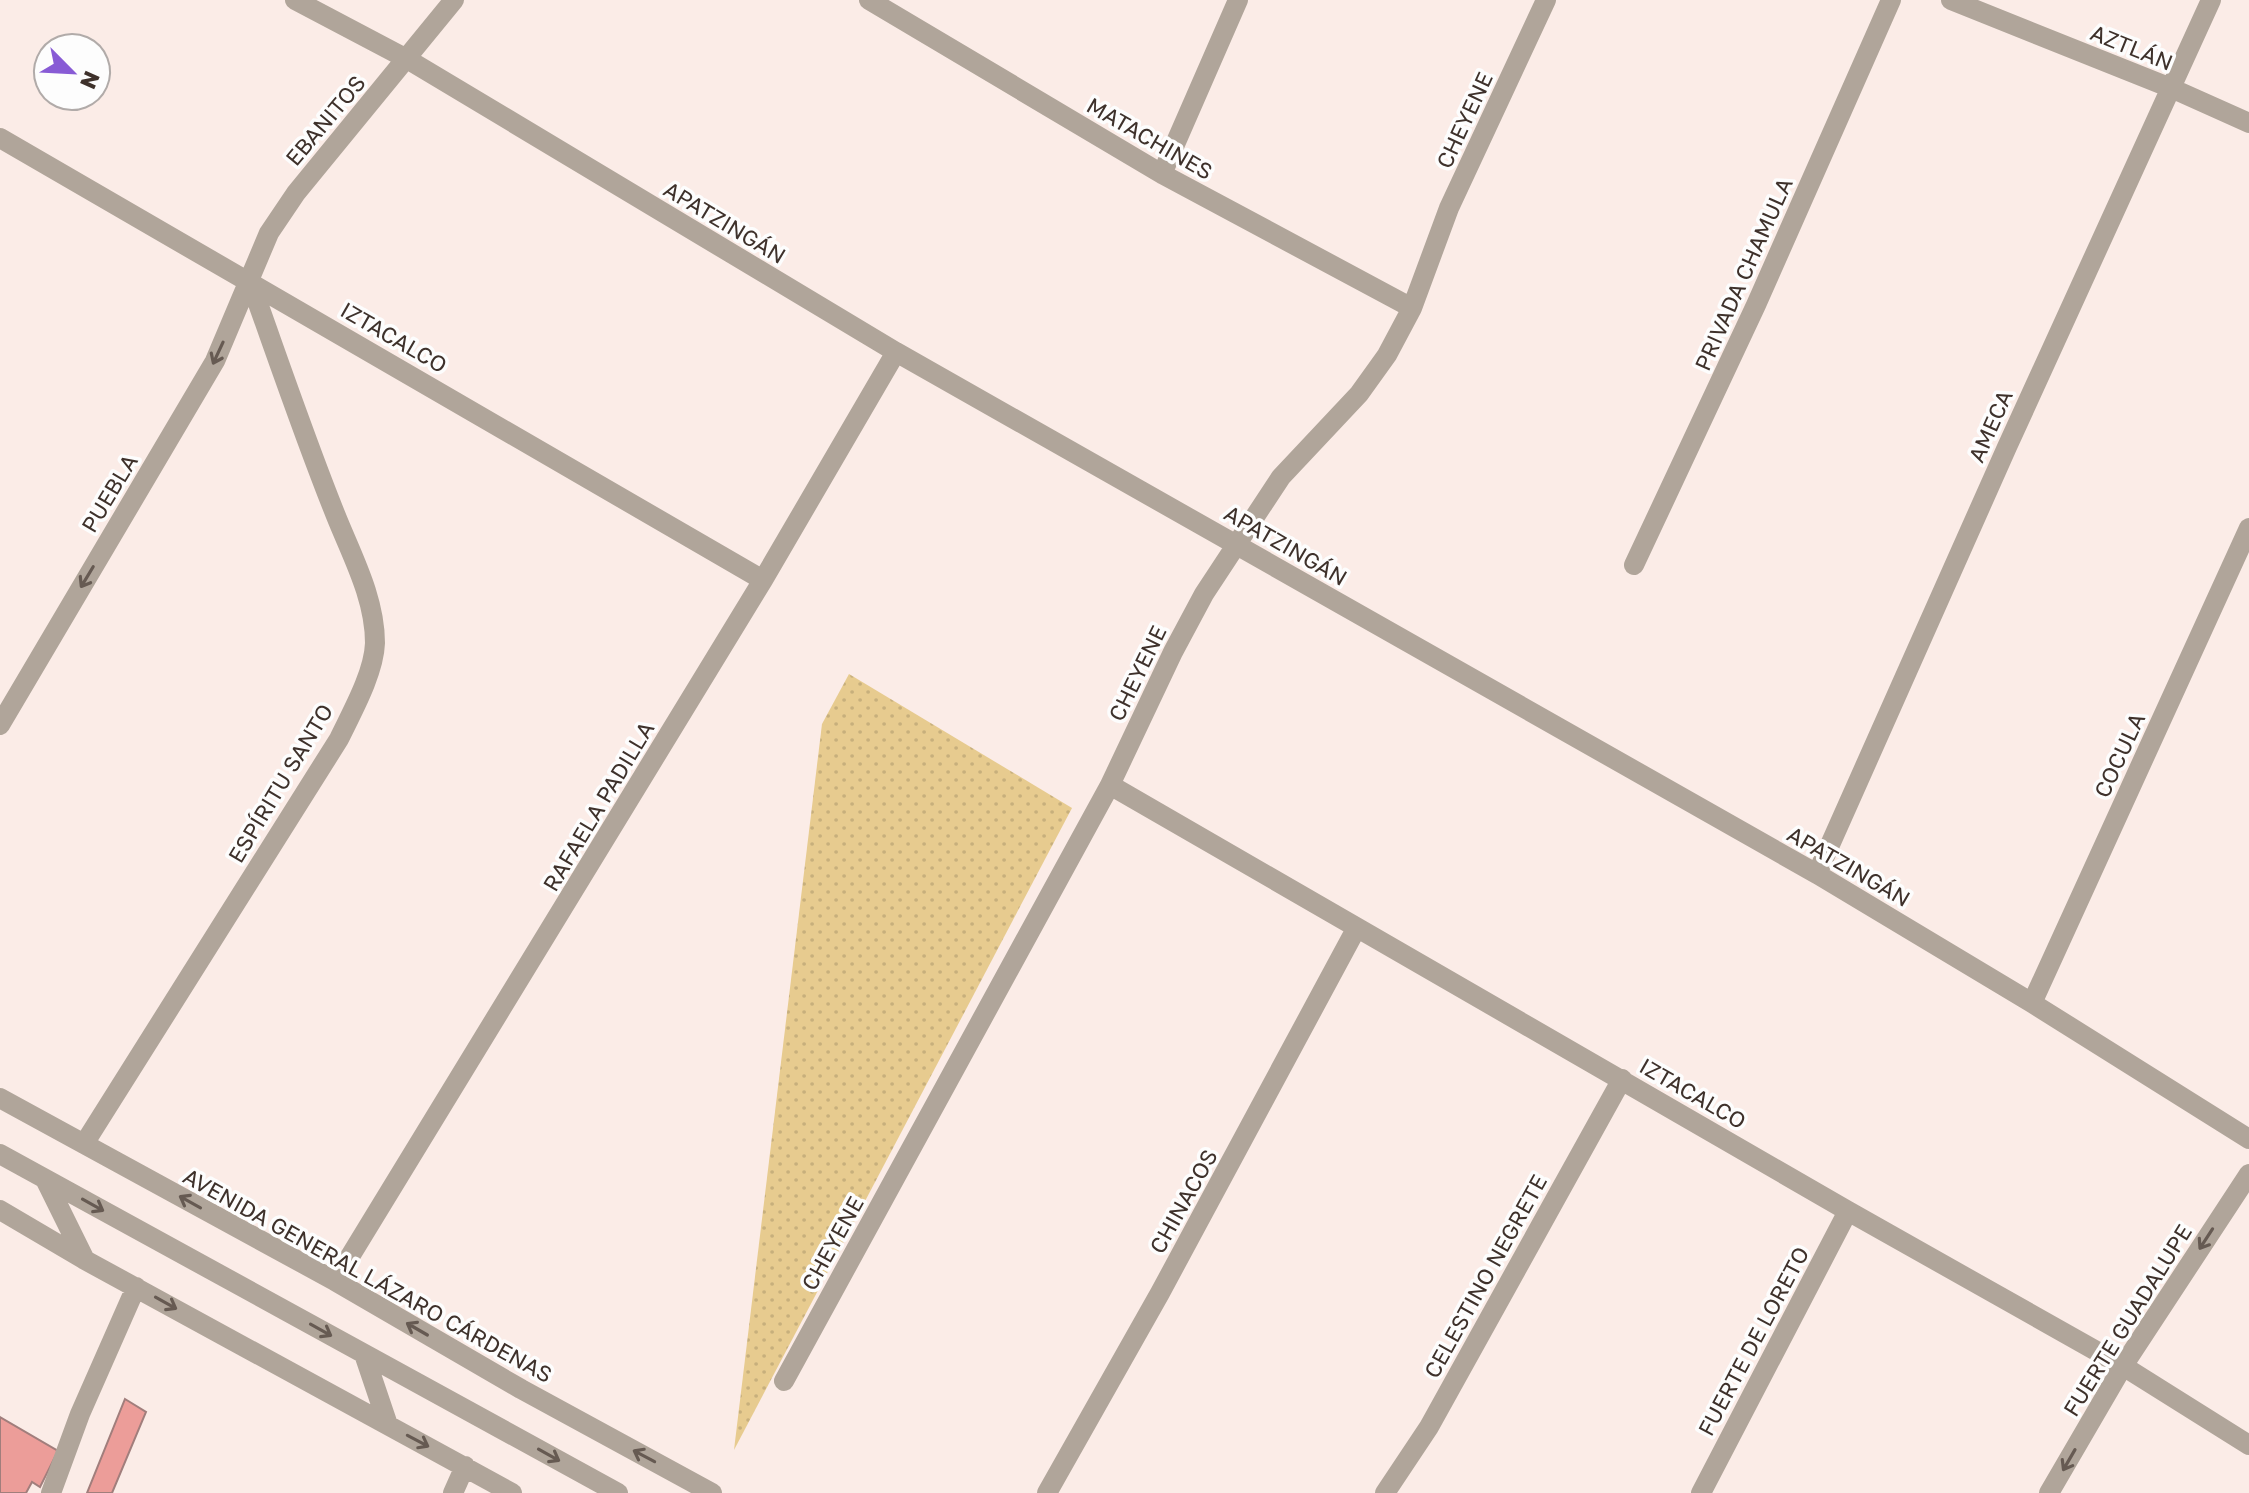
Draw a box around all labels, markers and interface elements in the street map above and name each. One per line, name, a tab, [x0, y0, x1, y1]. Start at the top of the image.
street label: AZTLÁN	[2087, 18, 2177, 76]
north arrow	[32, 32, 112, 112]
text: N	[75, 67, 106, 93]
street label: CHEYENE	[1430, 68, 1498, 172]
street label: EBANITOS	[279, 69, 371, 171]
street label: MATACHINES	[1082, 91, 1218, 185]
street label: PRIVADA CHAMULA	[1688, 173, 1798, 375]
street label: APATZINGÁN	[659, 175, 791, 269]
street label: IZTACALCO	[336, 296, 452, 378]
one-way arrow	[210, 340, 225, 364]
street label: AMECA	[1962, 385, 2018, 466]
street label: PUEBLA	[75, 449, 143, 537]
street label: APATZINGÁN	[1220, 499, 1352, 591]
one-way arrow	[79, 565, 95, 588]
street label: CHEYENE	[1102, 621, 1172, 725]
street label: ESPÍRITU SANTO	[222, 699, 338, 867]
street label: COCULA	[2088, 708, 2150, 802]
street label: RAFAELA PADILLA	[537, 716, 659, 896]
street label: APATZINGÁN	[1783, 820, 1915, 912]
street label: IZTACALCO	[1635, 1052, 1751, 1134]
street label: CHINACOS	[1143, 1144, 1223, 1258]
street label: AVENIDA GENERAL LÁZARO CÁRDENAS	[179, 1162, 557, 1388]
street label: CELESTINO NEGRETE	[1418, 1170, 1552, 1382]
street label: CHEYENE	[795, 1191, 869, 1295]
one-way arrow	[178, 1194, 202, 1209]
one-way arrow	[81, 1198, 104, 1214]
street label: FUERTE GUADALUPE	[2057, 1219, 2197, 1421]
one-way arrow	[2198, 1228, 2214, 1250]
street label: FUERTE DE LORETO	[1692, 1242, 1814, 1440]
one-way arrow	[153, 1296, 177, 1311]
one-way arrow	[406, 1321, 429, 1337]
one-way arrow	[309, 1323, 332, 1339]
one-way arrow	[406, 1434, 430, 1449]
one-way arrow	[632, 1447, 656, 1463]
one-way arrow	[537, 1448, 560, 1464]
one-way arrow	[2060, 1448, 2076, 1471]

